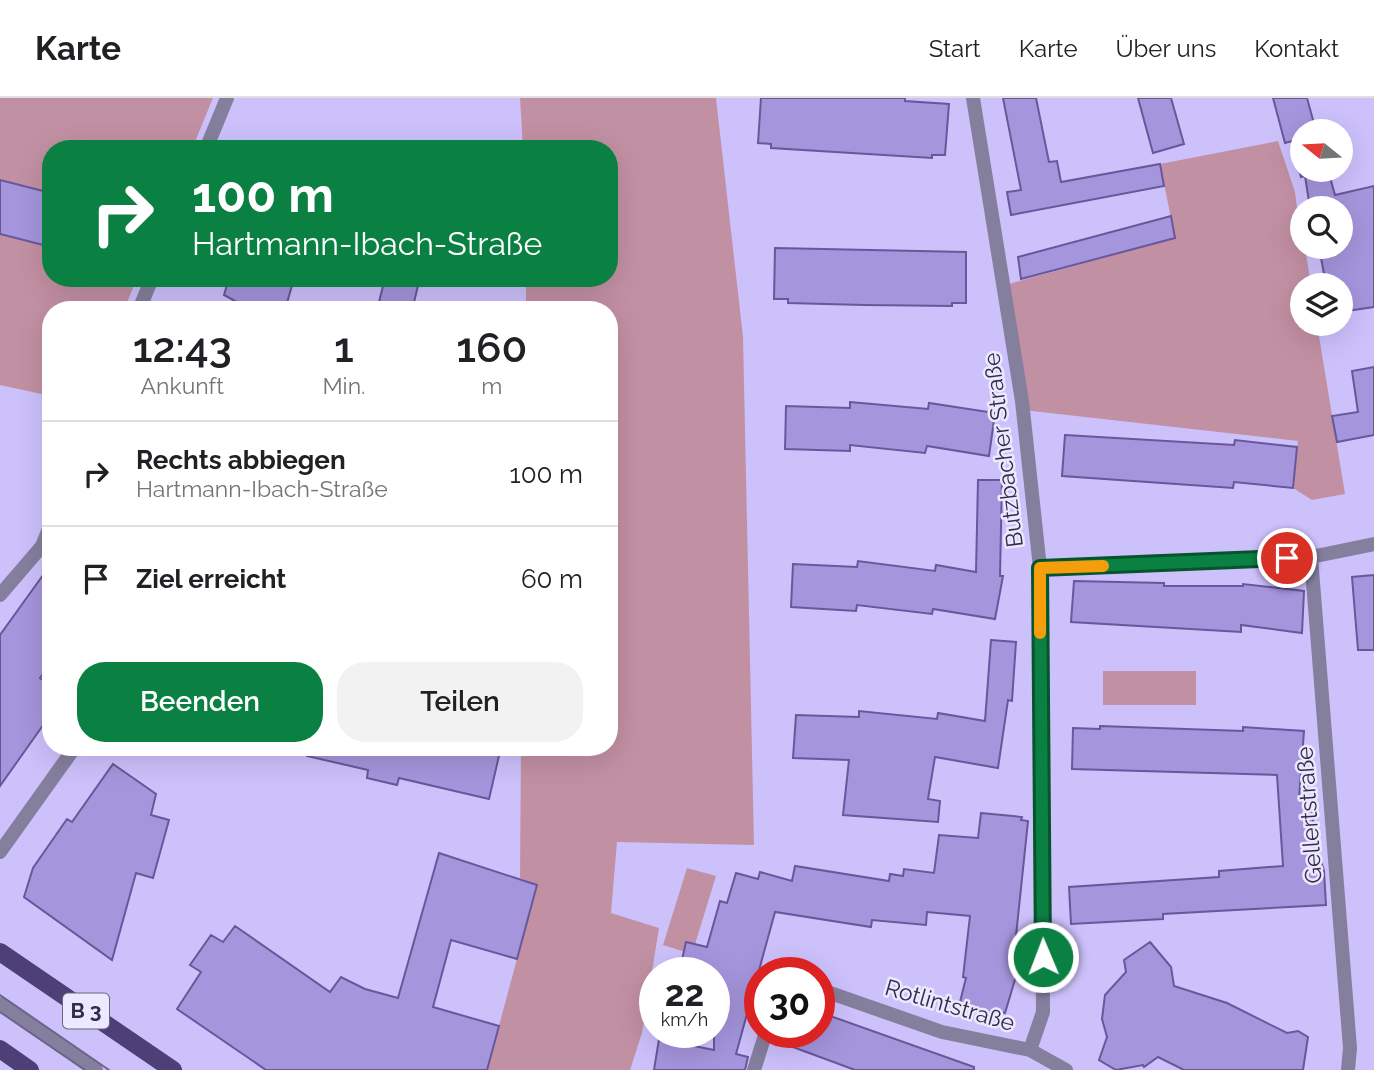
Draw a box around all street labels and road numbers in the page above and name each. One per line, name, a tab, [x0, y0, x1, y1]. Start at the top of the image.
street label: Butzbacher Straße	[977, 351, 1028, 549]
street label: Gellertstraße	[1290, 746, 1327, 884]
street label: Rotlintstraße	[882, 973, 1018, 1036]
road number: B 3	[63, 993, 109, 1028]

